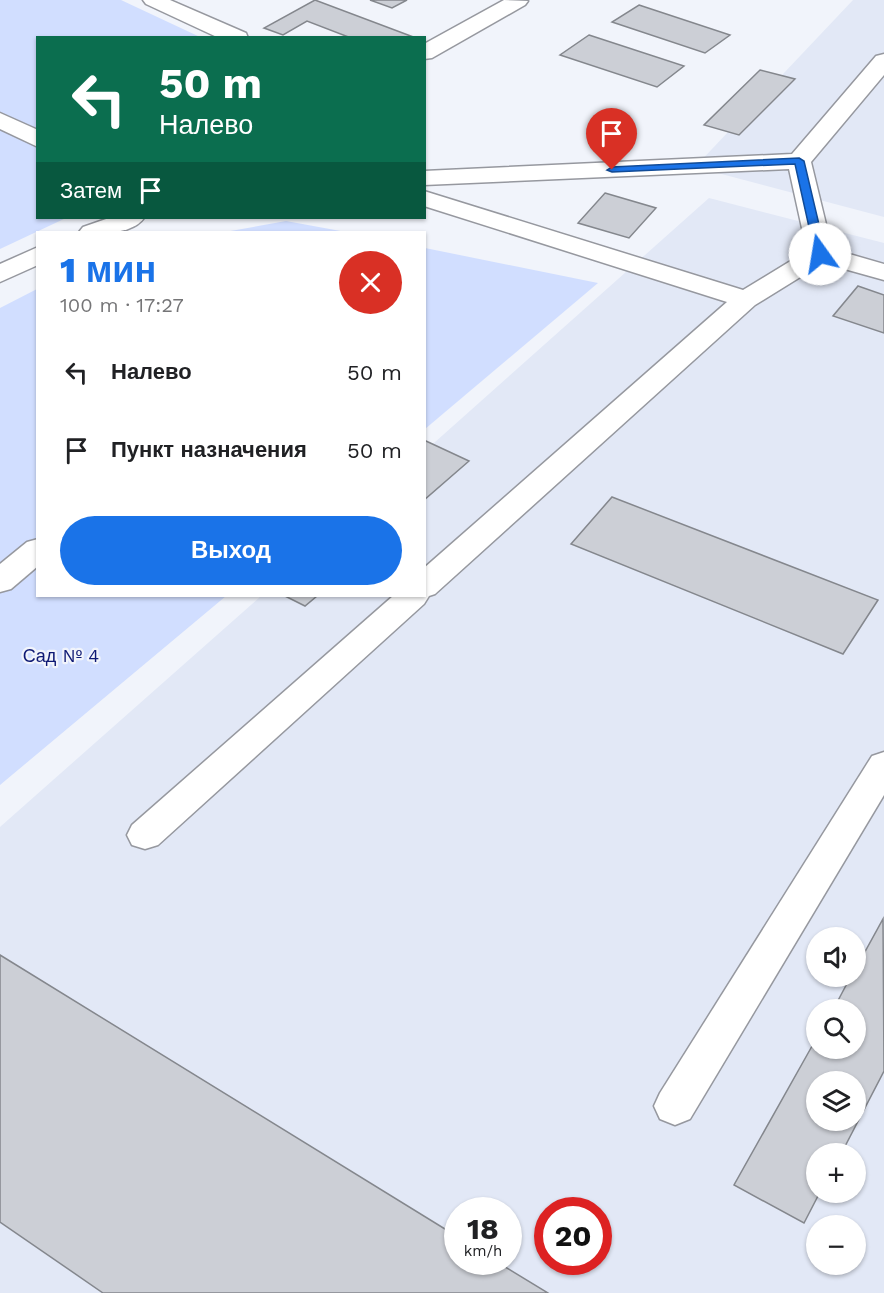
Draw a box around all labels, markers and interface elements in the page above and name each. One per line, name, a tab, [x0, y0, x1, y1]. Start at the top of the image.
text: 50 m	[159, 59, 262, 108]
icon: left	[60, 60, 138, 138]
pin	[586, 108, 637, 170]
text: Налево	[159, 109, 253, 141]
icon: arrive	[595, 117, 628, 150]
icon: arrive	[134, 174, 167, 207]
text: Затем	[60, 178, 122, 203]
position arrow	[788, 222, 852, 286]
text: 1 мин	[60, 249, 156, 291]
button: close	[339, 251, 402, 314]
text: 100 m · 17:27	[60, 293, 184, 317]
icon: left	[60, 356, 93, 389]
text: Налево	[111, 359, 192, 384]
text: 50 m	[347, 360, 402, 385]
icon: arrive	[60, 434, 93, 467]
text: Пункт назначения	[111, 437, 307, 462]
text: 50 m	[347, 438, 402, 463]
button: Выход	[60, 516, 402, 585]
park label: Сад № 4	[23, 645, 99, 666]
map controls	[806, 927, 866, 1275]
button: sound	[806, 927, 866, 987]
button: search	[806, 999, 866, 1059]
button: layers	[806, 1071, 866, 1131]
button: +	[806, 1143, 866, 1203]
speed limit sign: 20	[534, 1197, 612, 1275]
text: 18	[467, 1211, 499, 1246]
button: −	[806, 1215, 866, 1275]
text: km/h	[464, 1242, 502, 1260]

